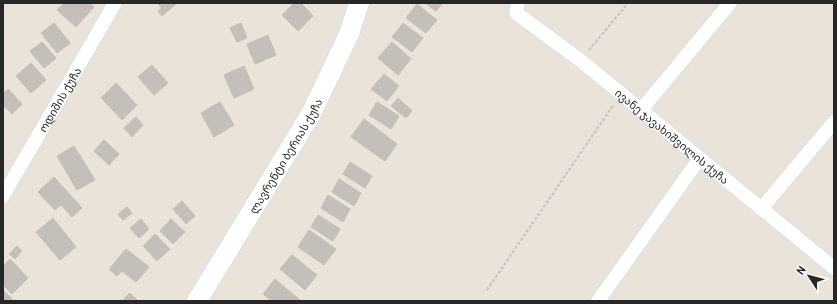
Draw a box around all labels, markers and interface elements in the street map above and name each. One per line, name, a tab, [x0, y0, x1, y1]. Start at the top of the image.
street label: ოდიშის ქუჩა	[35, 65, 83, 134]
street label: ივანე ჯავახიშვილის ქუჩა	[613, 85, 732, 186]
street label: ლავრენტი ბერიას ქუჩა	[246, 96, 324, 216]
north arrow	[789, 256, 829, 296]
text: N	[793, 263, 808, 277]

